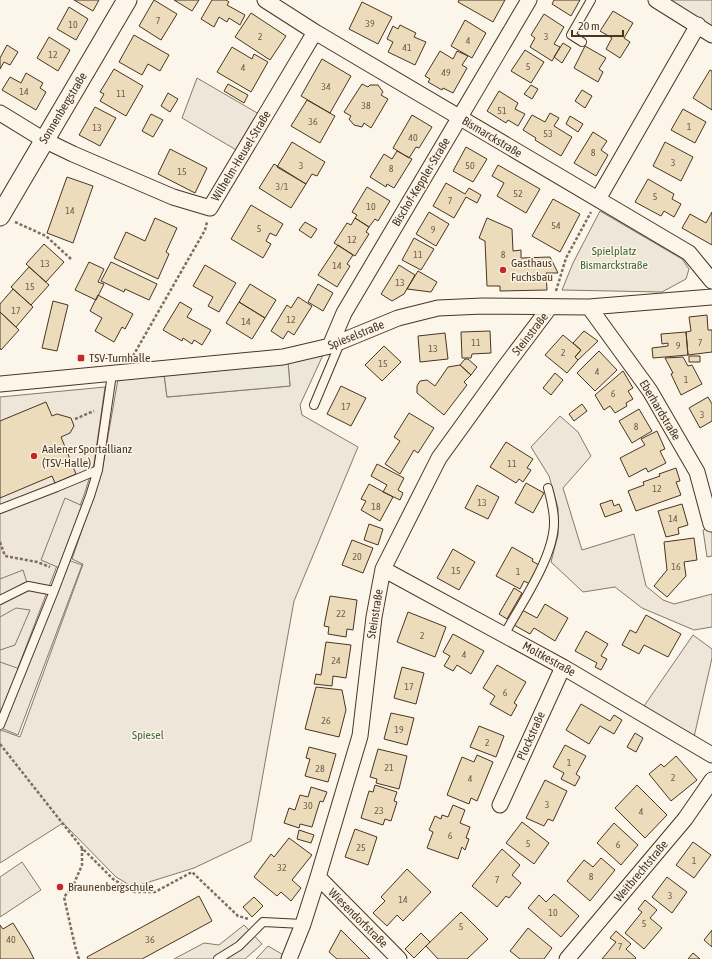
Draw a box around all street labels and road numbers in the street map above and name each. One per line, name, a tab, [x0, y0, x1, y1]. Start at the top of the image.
street label: Sonnenbergstraße	[36, 70, 90, 146]
street label: Wilhelm-Heusel-Straße	[208, 108, 274, 204]
street label: Bismarckstraße	[459, 114, 525, 160]
street label: Bischof-Keppler-Straße	[389, 135, 453, 229]
street label: Steinstraße	[509, 310, 551, 358]
street label: Spieselstraße	[326, 317, 386, 353]
street label: Eberhardstraße	[636, 377, 684, 443]
street label: Steinstraße	[364, 588, 386, 640]
street label: Moltkestraße	[520, 639, 578, 679]
street label: Plockstraße	[514, 709, 548, 763]
street label: Weitbrechtstraße	[611, 837, 671, 905]
street label: Wiesendorfstraße	[325, 885, 391, 951]

